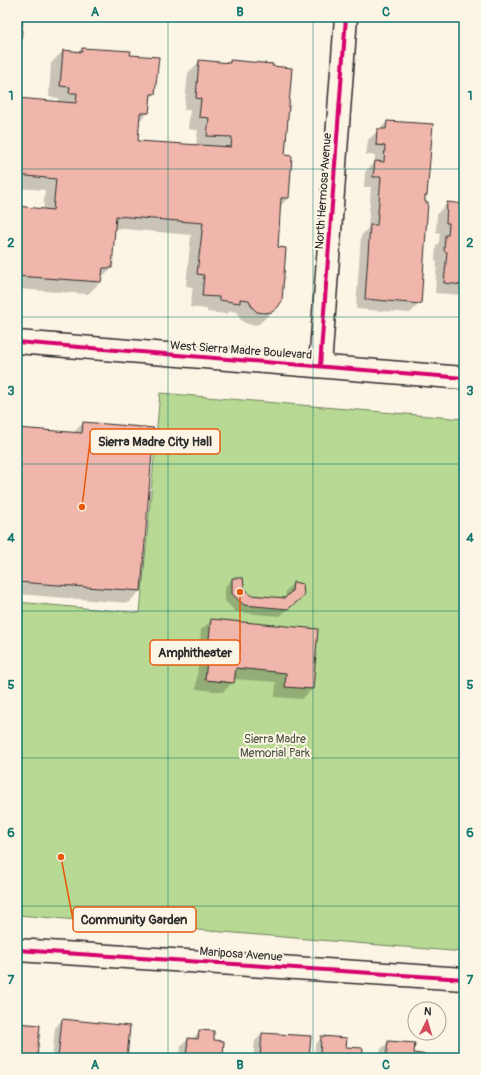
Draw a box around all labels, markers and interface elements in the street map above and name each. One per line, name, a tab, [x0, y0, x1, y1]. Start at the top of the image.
text: A	[91, 4, 100, 20]
text: B	[236, 4, 244, 20]
text: C	[382, 4, 390, 20]
text: 1	[8, 88, 14, 104]
text: 1	[467, 88, 473, 104]
street label: North Hermosa Avenue	[312, 132, 335, 250]
text: 2	[7, 235, 15, 251]
text: 2	[466, 235, 474, 251]
street label: West Sierra Madre Boulevard	[169, 338, 313, 363]
text: 3	[7, 383, 15, 399]
text: 3	[466, 383, 474, 399]
callout: Sierra Madre City Hall	[90, 429, 220, 454]
text: Sierra Madre City Hall	[98, 434, 212, 450]
text: 4	[7, 530, 15, 546]
text: 4	[466, 530, 474, 546]
callout: Amphitheater	[150, 640, 240, 665]
text: Amphitheater	[158, 645, 232, 661]
text: 5	[7, 677, 15, 693]
text: 5	[466, 677, 474, 693]
park label: Sierra Madre Memorial Park	[240, 732, 310, 761]
text: 6	[7, 825, 15, 841]
text: 6	[466, 825, 474, 841]
callout: Community Garden	[73, 907, 196, 932]
text: Community Garden	[81, 912, 188, 928]
street label: Mariposa Avenue	[199, 944, 283, 965]
text: 7	[8, 972, 15, 988]
text: 7	[467, 972, 474, 988]
north arrow	[407, 1001, 447, 1041]
text: N	[424, 1005, 433, 1018]
text: A	[91, 1057, 100, 1073]
text: B	[236, 1057, 244, 1073]
text: C	[382, 1057, 390, 1073]

